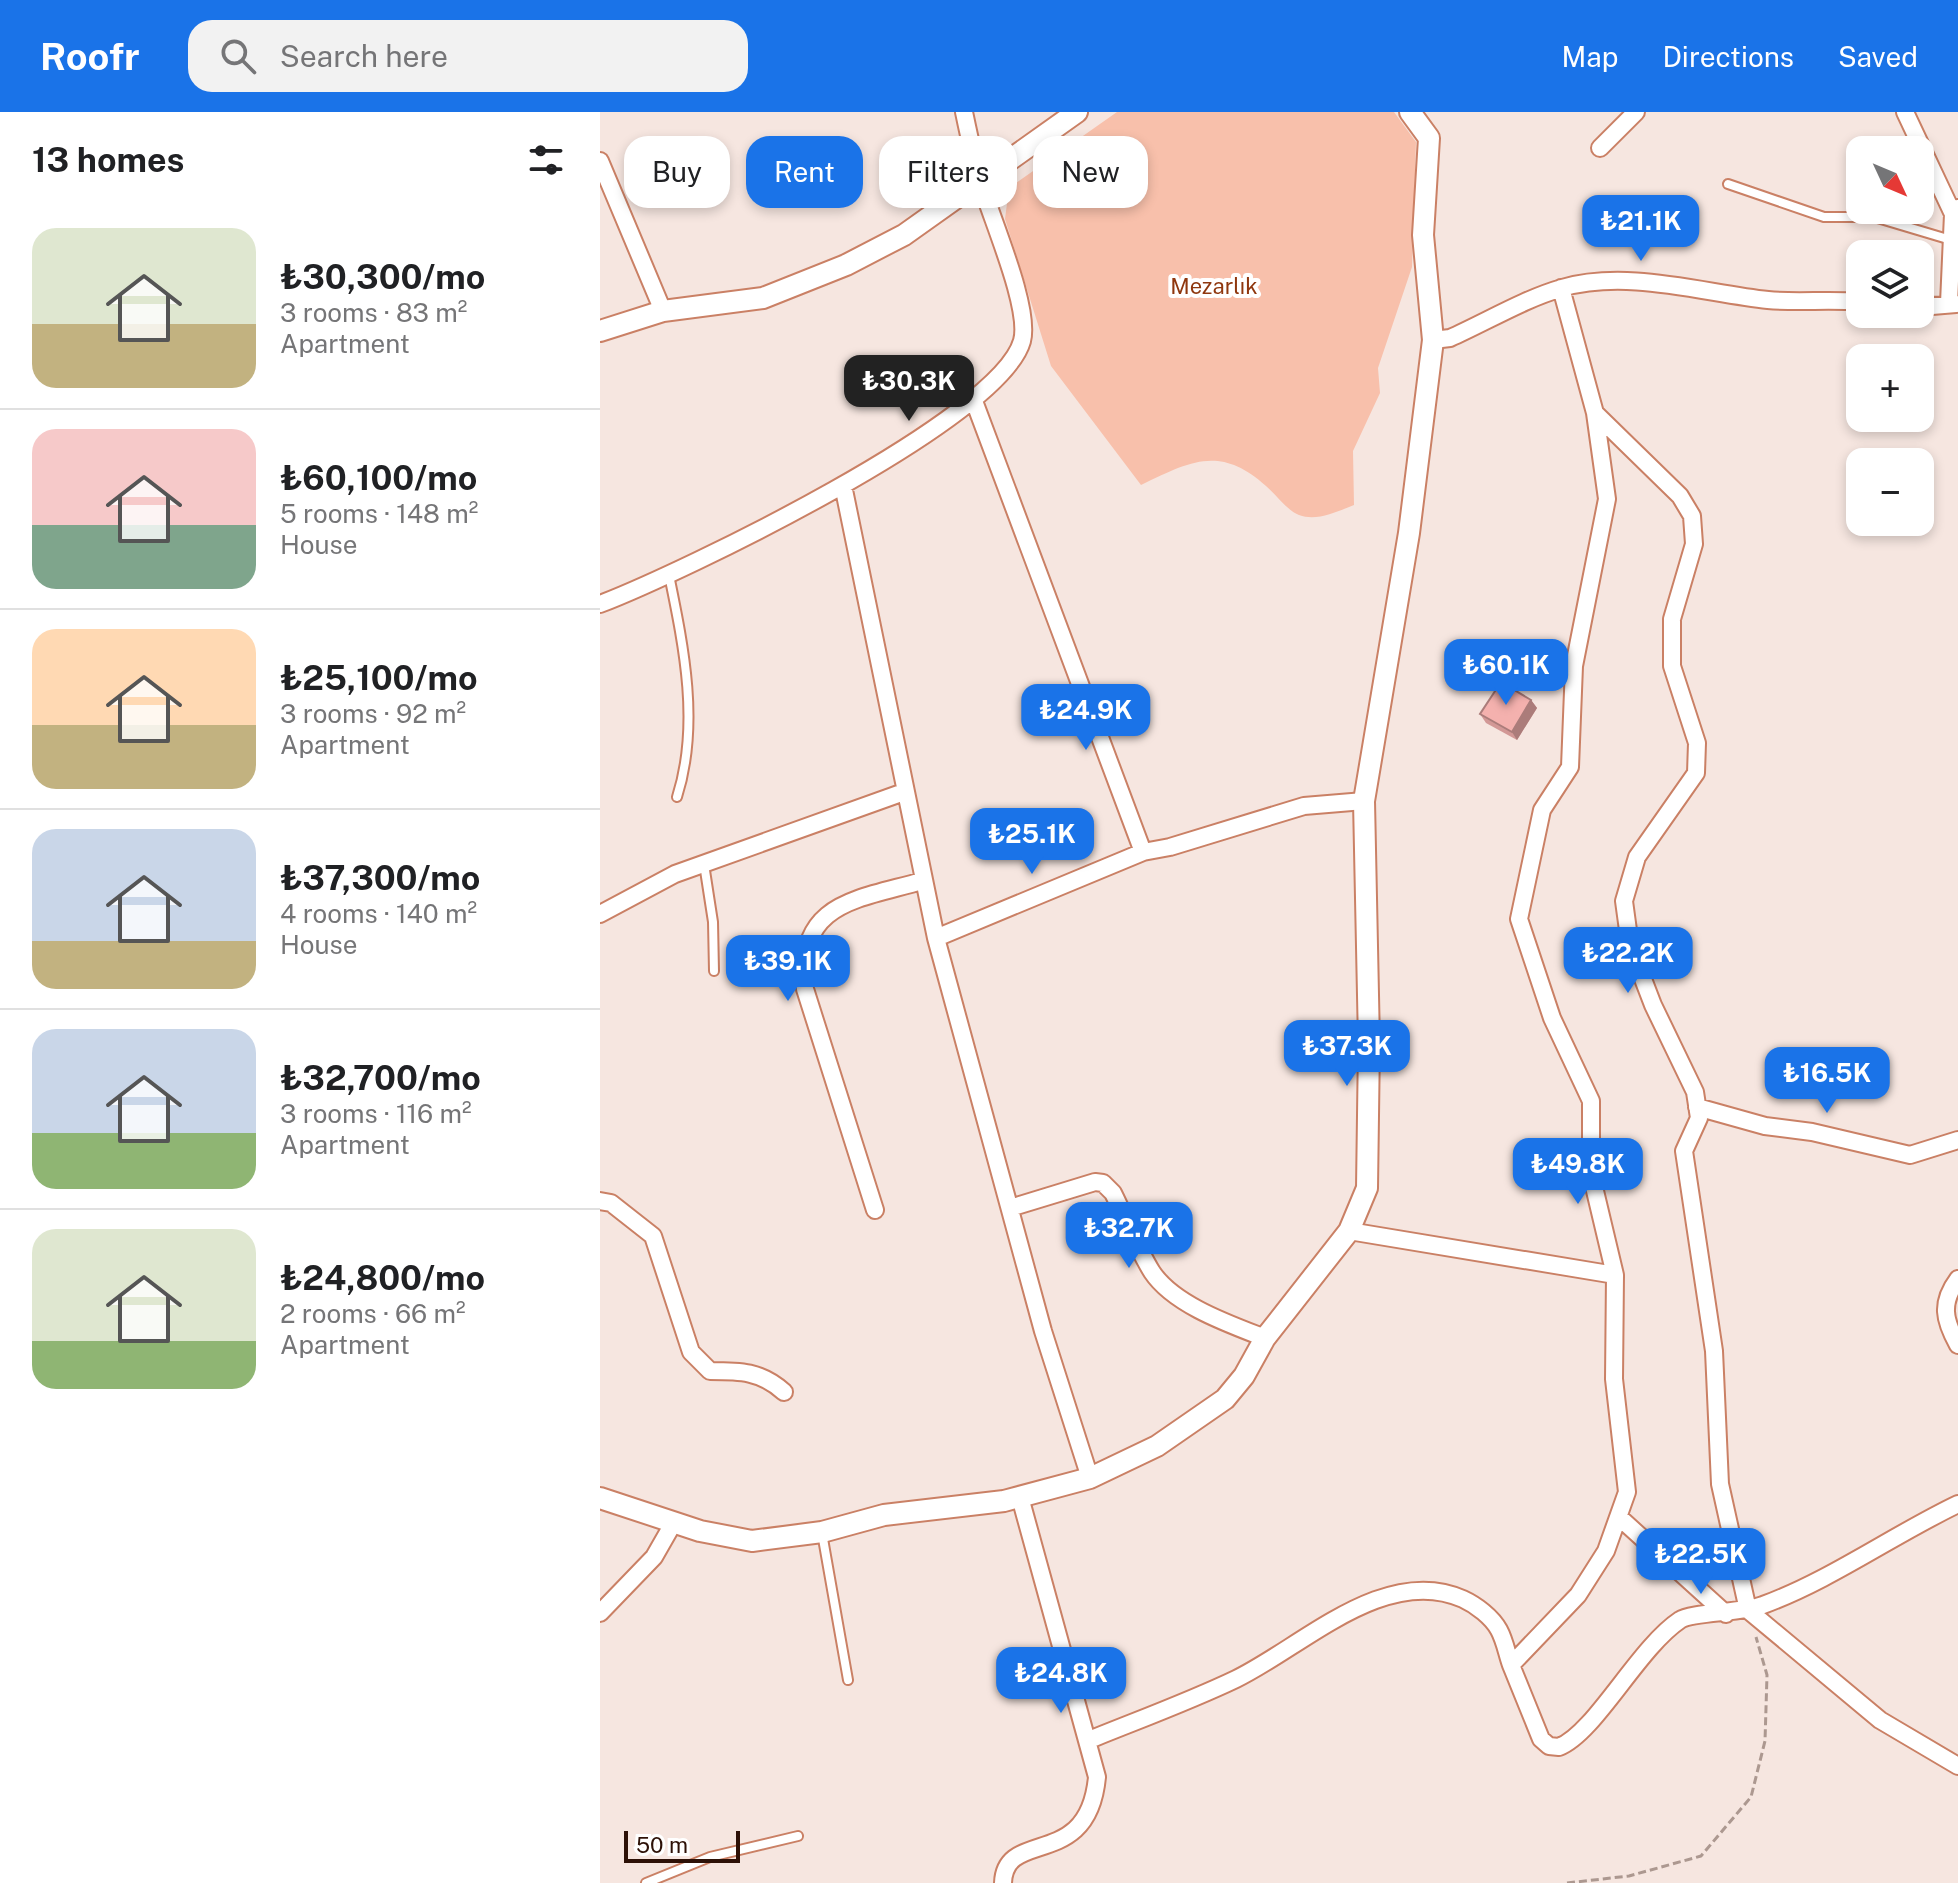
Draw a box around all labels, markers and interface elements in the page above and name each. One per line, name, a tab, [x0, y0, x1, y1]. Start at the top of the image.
search box	[188, 20, 748, 92]
text: Roofr	[40, 34, 140, 79]
icon: search	[216, 34, 260, 78]
text: Search here	[280, 38, 448, 74]
text: Map	[1562, 40, 1618, 73]
text: Directions	[1662, 40, 1794, 73]
text: Saved	[1838, 40, 1918, 73]
chip: Buy	[624, 136, 730, 208]
chip: Rent	[746, 136, 863, 208]
chip: Filters	[879, 136, 1017, 208]
chip: New	[1033, 136, 1148, 208]
north arrow	[1846, 136, 1934, 224]
map controls	[1846, 136, 1934, 536]
icon: filters	[524, 138, 568, 182]
text: 13 homes	[32, 140, 184, 180]
pin: ₺21.1K	[1576, 195, 1706, 263]
text: ₺21.1K	[1600, 205, 1682, 236]
button: layers	[1846, 240, 1934, 328]
text: ₺30,300/mo	[280, 257, 485, 297]
icon: home	[96, 260, 192, 356]
park label: Mezarlık	[1170, 273, 1258, 299]
text: 3 rooms · 83 m²	[280, 297, 467, 328]
text: Apartment	[280, 328, 410, 359]
button: +	[1846, 344, 1934, 432]
pin: ₺30.3K	[844, 355, 974, 423]
text: ₺30.3K	[862, 365, 956, 396]
button: −	[1846, 448, 1934, 536]
text: ₺60,100/mo	[280, 458, 477, 498]
icon: home	[96, 461, 192, 557]
text: 5 rooms · 148 m²	[280, 498, 478, 529]
text: House	[280, 529, 357, 560]
pin: ₺60.1K	[1441, 639, 1571, 707]
text: ₺60.1K	[1462, 649, 1550, 680]
text: ₺25,100/mo	[280, 658, 477, 698]
icon: home	[96, 661, 192, 757]
pin: ₺24.9K	[1021, 684, 1151, 752]
text: ₺24.9K	[1039, 694, 1133, 725]
text: 3 rooms · 92 m²	[280, 698, 466, 729]
text: Apartment	[280, 729, 410, 760]
pin: ₺25.1K	[967, 808, 1097, 876]
text: ₺25.1K	[988, 818, 1076, 849]
text: ₺37,300/mo	[280, 858, 480, 898]
icon: home	[96, 861, 192, 957]
text: 4 rooms · 140 m²	[280, 898, 477, 929]
pin: ₺22.2K	[1563, 927, 1693, 995]
text: House	[280, 929, 357, 960]
pin: ₺39.1K	[723, 935, 853, 1003]
text: ₺22.2K	[1582, 937, 1674, 968]
text: ₺39.1K	[744, 945, 832, 976]
pin: ₺37.3K	[1282, 1020, 1412, 1088]
text: ₺37.3K	[1302, 1030, 1392, 1061]
pin: ₺16.5K	[1762, 1047, 1892, 1115]
text: ₺16.5K	[1783, 1057, 1871, 1088]
text: ₺32,700/mo	[280, 1058, 481, 1098]
icon: home	[96, 1061, 192, 1157]
text: 3 rooms · 116 m²	[280, 1098, 472, 1129]
text: Apartment	[280, 1129, 410, 1160]
pin: ₺49.8K	[1513, 1138, 1643, 1206]
text: ₺49.8K	[1531, 1148, 1625, 1179]
pin: ₺32.7K	[1064, 1202, 1194, 1270]
text: ₺32.7K	[1084, 1212, 1174, 1243]
text: ₺24,800/mo	[280, 1258, 485, 1298]
icon: home	[96, 1261, 192, 1357]
text: 2 rooms · 66 m²	[280, 1298, 466, 1329]
text: Apartment	[280, 1329, 410, 1360]
pin: ₺22.5K	[1636, 1528, 1766, 1596]
text: ₺22.5K	[1654, 1538, 1748, 1569]
pin: ₺24.8K	[996, 1647, 1126, 1715]
text: ₺24.8K	[1014, 1657, 1108, 1688]
scale bar	[624, 1827, 740, 1863]
text: 50 m	[636, 1832, 688, 1858]

